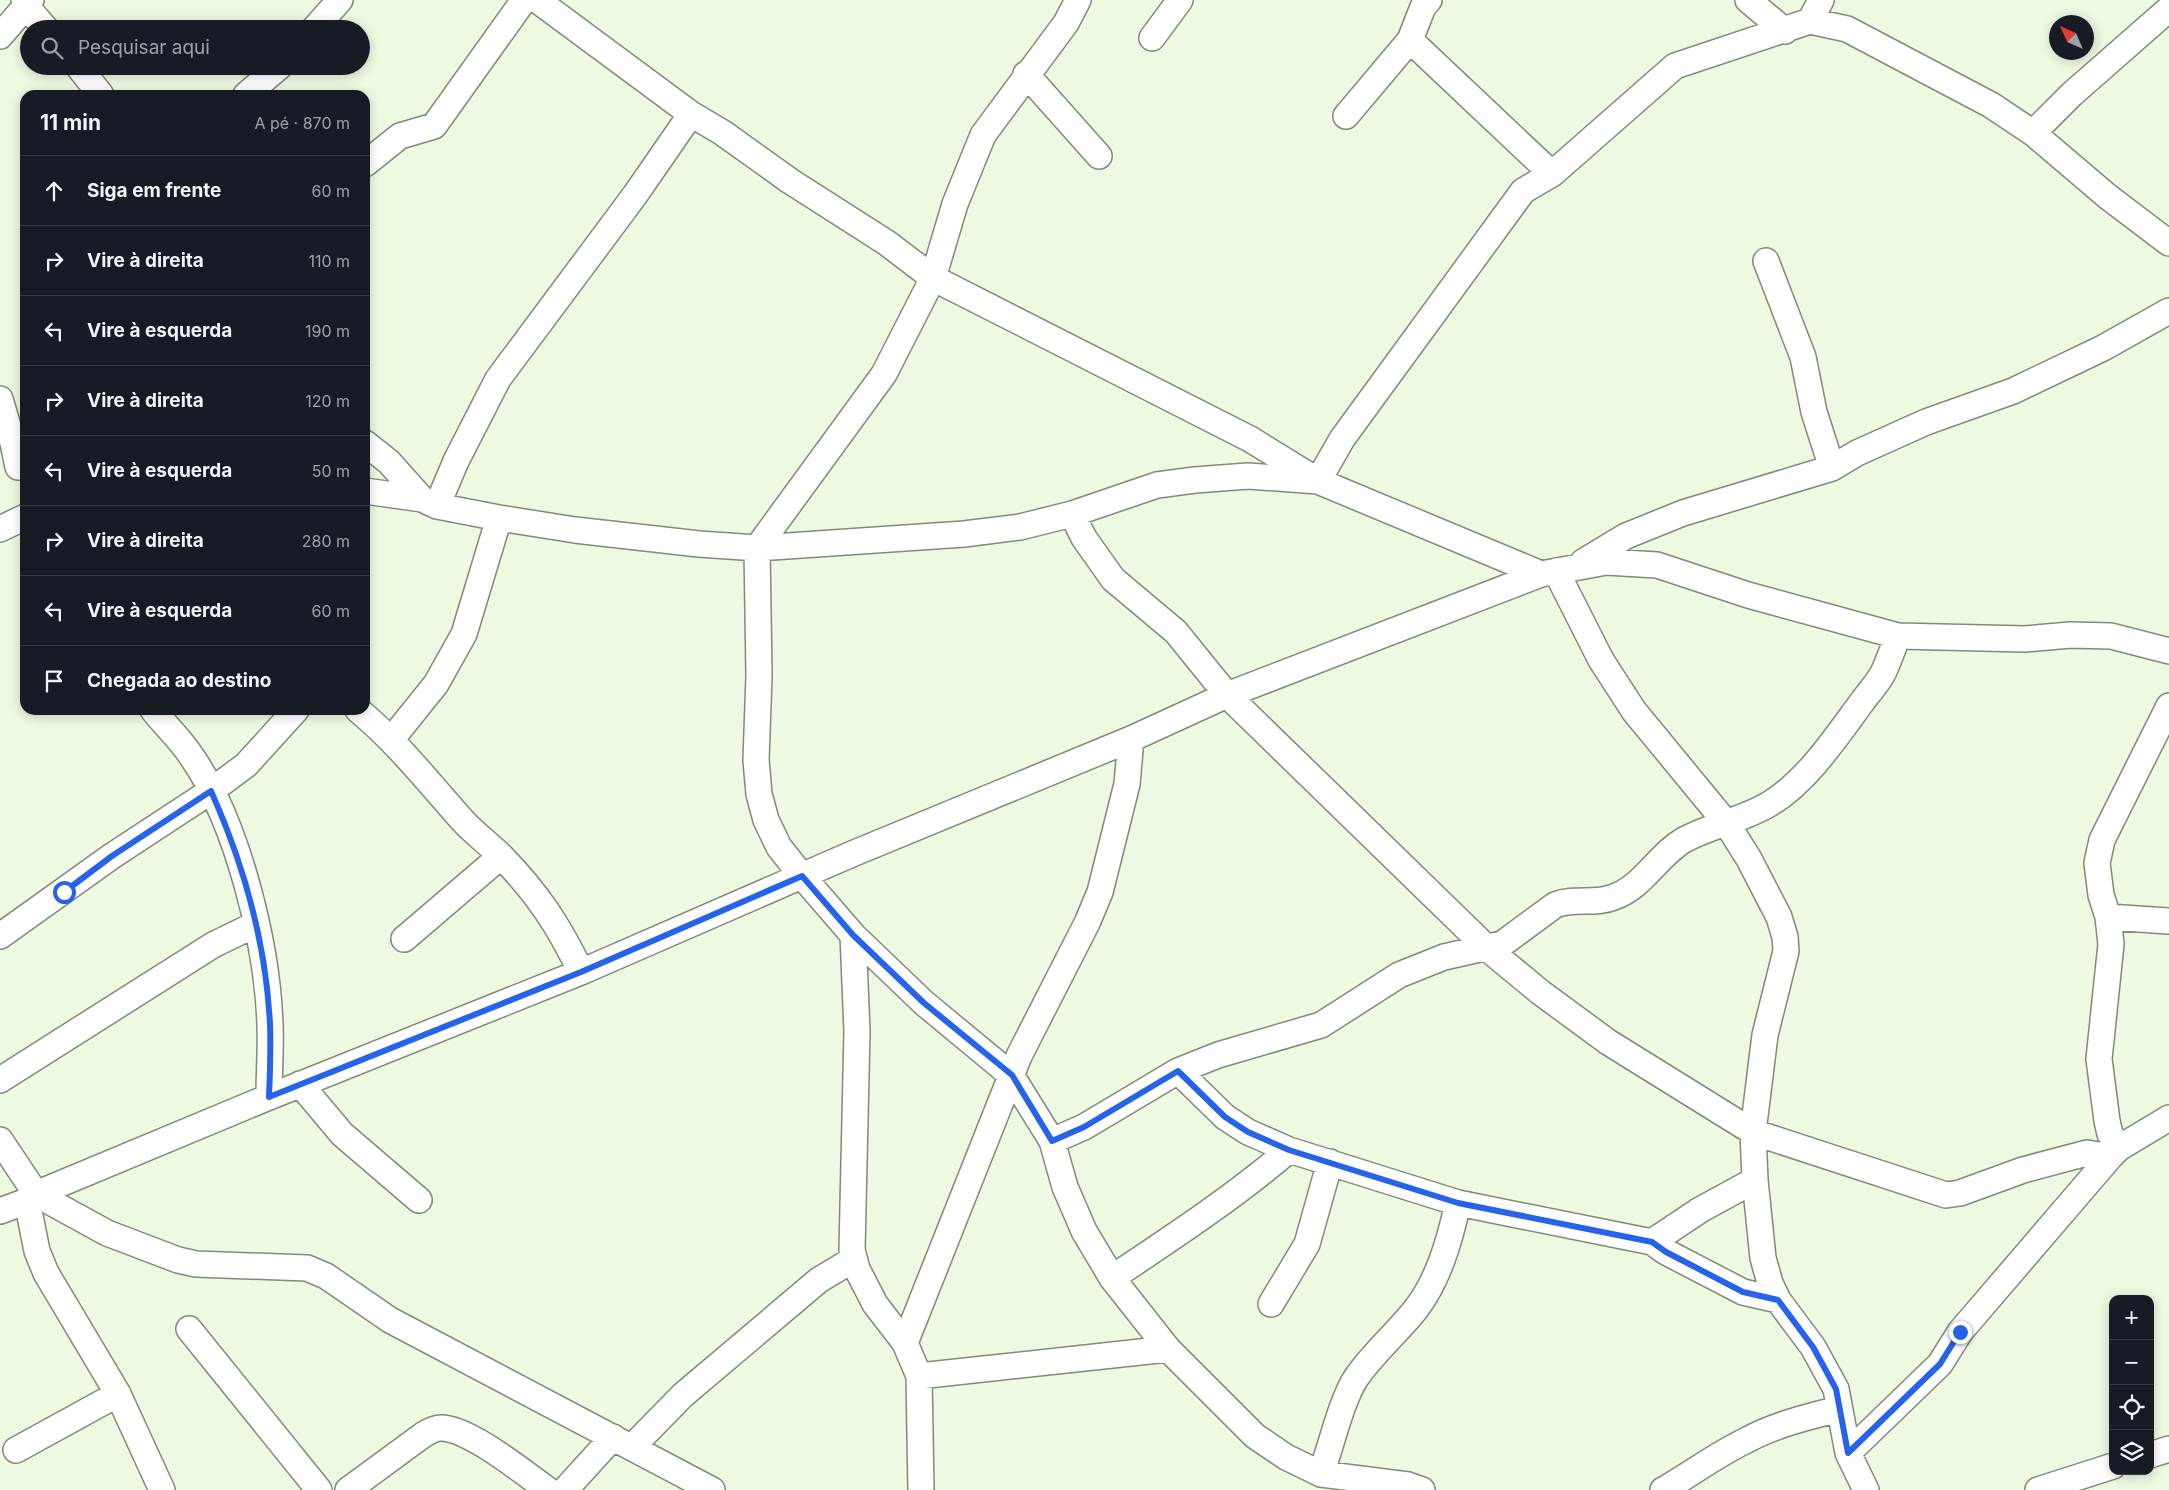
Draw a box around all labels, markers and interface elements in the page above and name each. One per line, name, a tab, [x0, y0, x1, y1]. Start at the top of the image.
north arrow	[2049, 15, 2094, 60]
search box	[20, 20, 370, 75]
icon: search	[38, 34, 66, 62]
text: Pesquisar aqui	[78, 36, 210, 59]
text: 11 min	[40, 110, 101, 135]
text: A pé · 870 m	[254, 113, 350, 133]
icon: ahead	[40, 177, 68, 205]
text: Siga em frente	[87, 179, 221, 202]
text: 60 m	[311, 181, 350, 201]
icon: right	[40, 247, 68, 275]
text: Vire à direita	[87, 249, 204, 272]
text: 110 m	[308, 251, 350, 271]
icon: left	[40, 317, 68, 345]
text: Vire à esquerda	[87, 319, 232, 342]
text: 190 m	[305, 321, 350, 341]
icon: right	[40, 387, 68, 415]
text: Vire à direita	[87, 389, 204, 412]
text: 120 m	[305, 391, 350, 411]
icon: left	[40, 457, 68, 485]
text: Vire à esquerda	[87, 459, 232, 482]
text: 50 m	[312, 461, 350, 481]
icon: right	[40, 527, 68, 555]
text: Vire à direita	[87, 529, 204, 552]
text: 280 m	[302, 531, 350, 551]
icon: left	[40, 597, 68, 625]
text: Vire à esquerda	[87, 599, 232, 622]
text: 60 m	[311, 601, 350, 621]
icon: arrive	[40, 667, 68, 695]
text: Chegada ao destino	[87, 669, 271, 692]
route start	[53, 881, 76, 904]
map controls	[2109, 1295, 2154, 1475]
button: +	[2109, 1295, 2154, 1340]
route end	[1949, 1321, 1972, 1344]
button: −	[2109, 1340, 2154, 1385]
button: locate	[2109, 1385, 2154, 1430]
button: layers	[2109, 1430, 2154, 1475]

